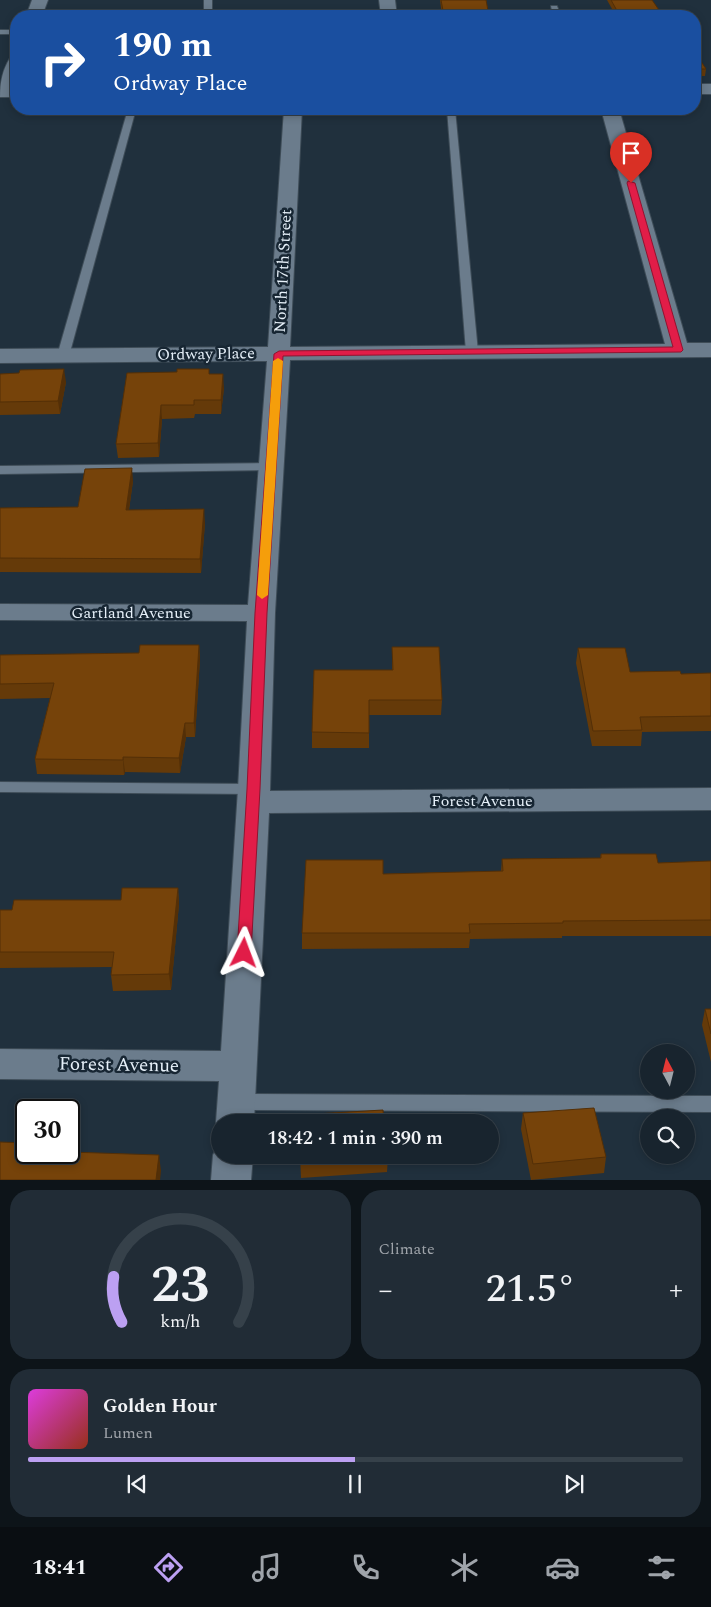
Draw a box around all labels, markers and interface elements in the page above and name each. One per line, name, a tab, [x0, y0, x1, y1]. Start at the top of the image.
text: 190 m	[113, 19, 212, 72]
icon: right	[30, 30, 95, 95]
text: Ordway Place	[113, 67, 248, 100]
pin	[610, 132, 652, 183]
icon: arrive	[617, 139, 645, 167]
street label: North 17th Street	[268, 208, 298, 333]
street label: Ordway Place	[157, 341, 255, 367]
street label: Gartland Avenue	[71, 601, 191, 625]
street label: Forest Avenue	[431, 789, 533, 813]
position arrow	[217, 926, 269, 978]
north arrow	[640, 1044, 695, 1099]
map controls	[640, 1044, 695, 1164]
street label: Forest Avenue	[59, 1049, 179, 1081]
speed limit sign: 30	[15, 1099, 80, 1164]
button: search	[640, 1109, 695, 1164]
text: 18:42 · 1 min · 390 m	[267, 1124, 443, 1153]
text: Climate	[379, 1237, 435, 1261]
text: 23	[151, 1246, 209, 1325]
text: 21.5°	[486, 1261, 576, 1319]
text: −	[379, 1269, 393, 1312]
text: +	[669, 1269, 683, 1312]
text: km/h	[160, 1308, 200, 1335]
text: Golden Hour	[103, 1392, 217, 1421]
text: Lumen	[103, 1421, 153, 1445]
icon: previous	[123, 1470, 151, 1498]
icon: pause	[341, 1470, 369, 1498]
icon: next	[560, 1470, 588, 1498]
icon: directions	[151, 1550, 186, 1585]
icon: music	[249, 1550, 284, 1585]
icon: phone	[348, 1550, 383, 1585]
icon: climate	[447, 1550, 482, 1585]
icon: car	[545, 1550, 580, 1585]
icon: filters	[644, 1550, 679, 1585]
text: 18:41	[32, 1551, 87, 1584]

